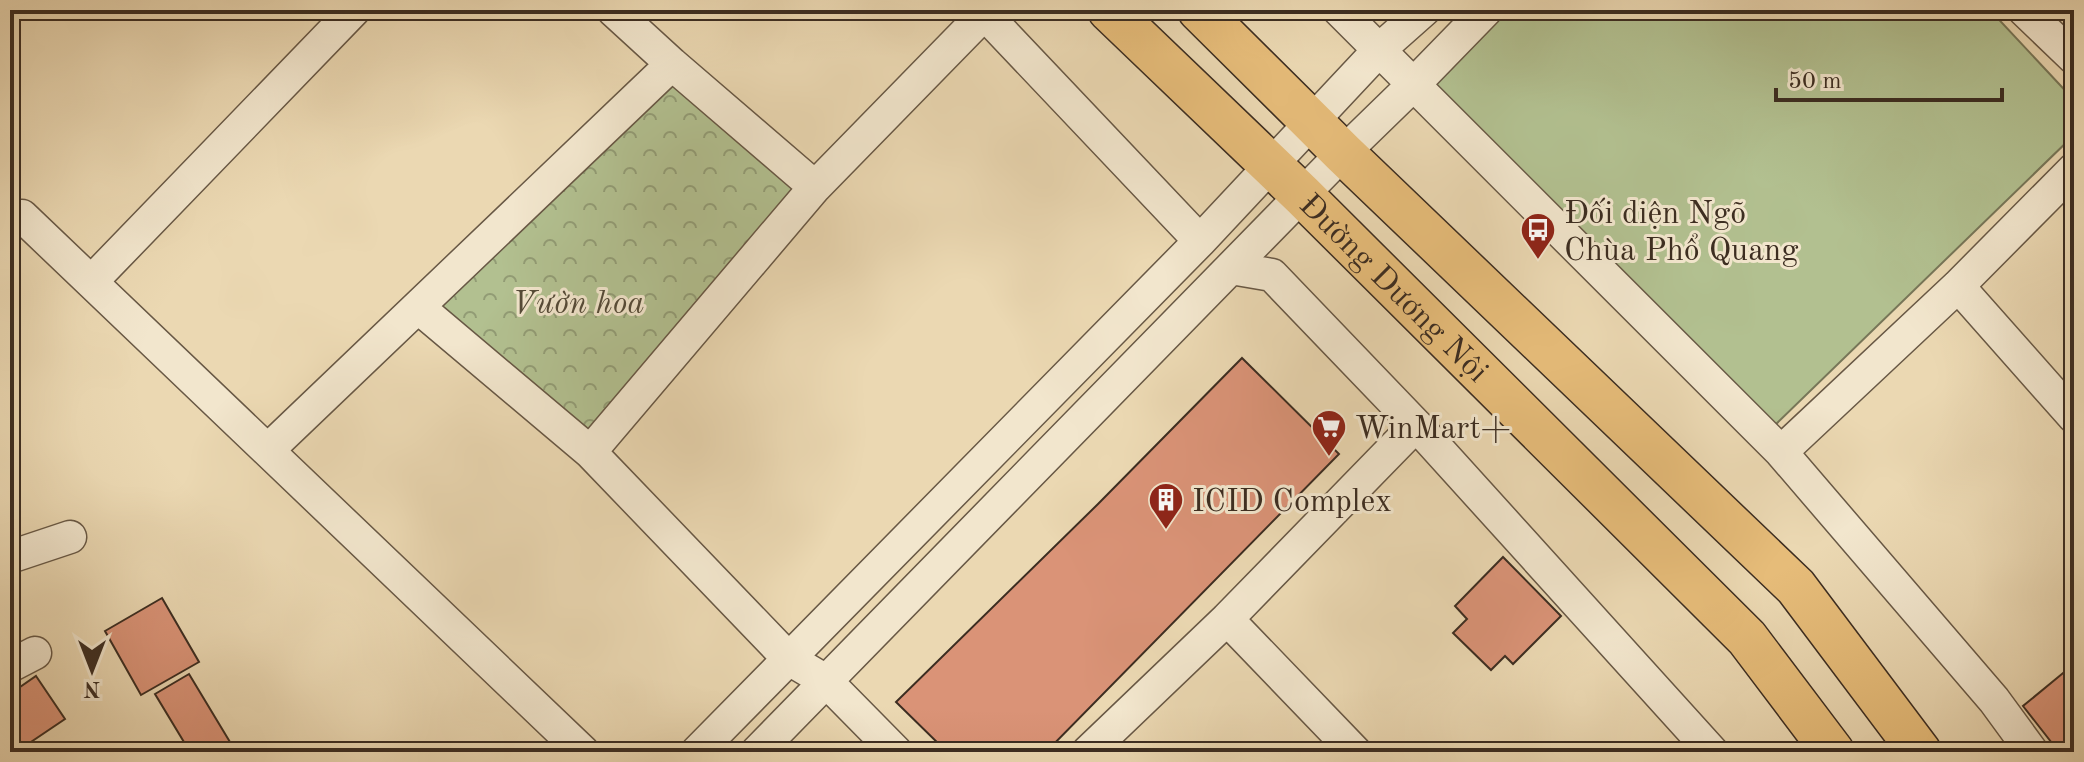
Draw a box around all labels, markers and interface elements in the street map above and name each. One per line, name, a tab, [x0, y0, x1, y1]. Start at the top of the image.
scale bar	[1776, 52, 2002, 102]
text: 50 m	[1788, 70, 1842, 94]
street label: Đường Dương Nội	[1292, 189, 1493, 389]
place label: Đối diện Ngõ Chùa Phổ Quang	[1564, 197, 1799, 268]
bus stop icon: Đối diện Ngõ Chùa Phổ Quang	[1519, 211, 1557, 261]
park label: Vườn hoa	[512, 289, 644, 321]
supermarket icon: WinMart+	[1310, 408, 1348, 458]
place label: WinMart+	[1355, 414, 1511, 446]
building icon: ICID Complex	[1147, 481, 1185, 531]
place label: ICID Complex	[1192, 487, 1392, 519]
north arrow	[52, 630, 132, 710]
text: N	[83, 677, 100, 699]

